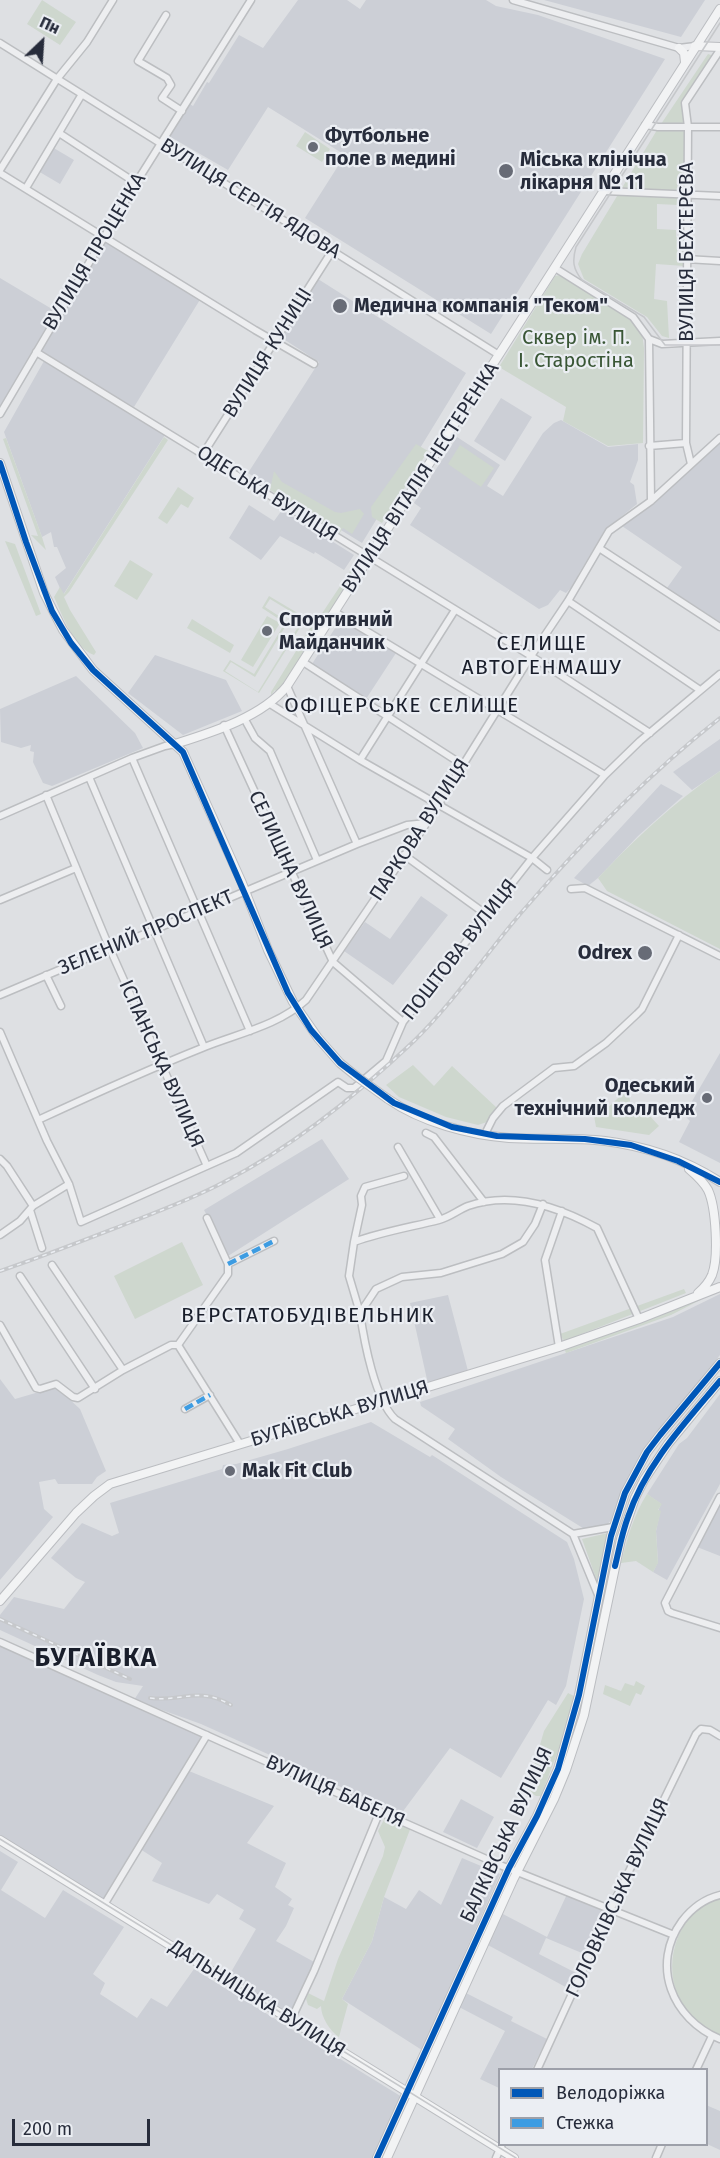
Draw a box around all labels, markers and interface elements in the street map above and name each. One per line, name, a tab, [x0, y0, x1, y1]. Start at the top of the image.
north arrow	[12, 12, 72, 72]
text: Пн	[37, 12, 63, 38]
place label: Футбольне поле в медині	[325, 124, 456, 171]
street label: ВУЛИЦЯ СЕРГІЯ ЯДОВА	[155, 134, 345, 264]
marker: Футбольне поле в медині	[306, 140, 320, 154]
place label: Міська клінічна лікарня № 11	[520, 148, 667, 195]
marker: Міська клінічна лікарня № 11	[497, 162, 515, 180]
street label: ВУЛИЦЯ БЕХТЕРЄВА	[675, 162, 699, 342]
street label: ВУЛИЦЯ ПРОЦЕНКА	[39, 169, 151, 335]
street label: ВУЛИЦЯ КУНИЦІ	[218, 284, 318, 422]
place label: Медична компанія "Теком"	[354, 294, 608, 318]
marker: Медична компанія "Теком"	[331, 297, 349, 315]
park label: Сквер ім. П. І. Старостіна	[518, 326, 634, 373]
street label: ВУЛИЦЯ ВІТАЛІЯ НЕСТЕРЕНКА	[337, 358, 505, 598]
street label: ОДЕСЬКА ВУЛИЦЯ	[192, 441, 342, 547]
place label: Спортивний Майданчик	[279, 608, 393, 655]
marker: Спортивний Майданчик	[260, 624, 274, 638]
district label: СЕЛИЩЕ АВТОГЕНМАШУ	[462, 631, 622, 681]
district label: ОФІЦЕРСЬКЕ СЕЛИЩЕ	[284, 693, 520, 719]
street label: ПАРКОВА ВУЛИЦЯ	[365, 754, 475, 906]
street label: СЕЛИЩНА ВУЛИЦЯ	[243, 787, 337, 953]
street label: ПОШТОВА ВУЛИЦЯ	[397, 875, 523, 1025]
street label: ЗЕЛЕНИЙ ПРОСПЕКТ	[55, 885, 237, 981]
place label: Odrex	[578, 941, 632, 965]
marker: Odrex	[636, 944, 654, 962]
street label: ІСПАНСЬКА ВУЛИЦЯ	[113, 976, 209, 1152]
place label: Одеський технічний колледж	[514, 1074, 695, 1121]
marker: Одеський технічний колледж	[700, 1091, 714, 1105]
district label: ВЕРСТАТОБУДІВЕЛЬНИК	[181, 1303, 435, 1329]
street label: БУГАЇВСЬКА ВУЛИЦЯ	[248, 1375, 432, 1453]
place label: Mak Fit Club	[242, 1459, 352, 1483]
marker: Mak Fit Club	[223, 1464, 237, 1478]
district label: БУГАЇВКА	[34, 1643, 158, 1675]
street label: БАЛКІВСЬКА ВУЛИЦЯ	[456, 1743, 558, 1927]
street label: ВУЛИЦЯ БАБЕЛЯ	[262, 1751, 408, 1833]
street label: ГОЛОВКІВСЬКА ВУЛИЦЯ	[561, 1795, 675, 2001]
street label: ДАЛЬНИЦЬКА ВУЛИЦЯ	[164, 1935, 350, 2063]
legend	[498, 2068, 708, 2146]
text: Велодоріжка	[556, 2082, 665, 2104]
scale bar	[15, 2107, 153, 2145]
text: Стежка	[556, 2112, 614, 2134]
text: 200 m	[23, 2118, 72, 2140]

